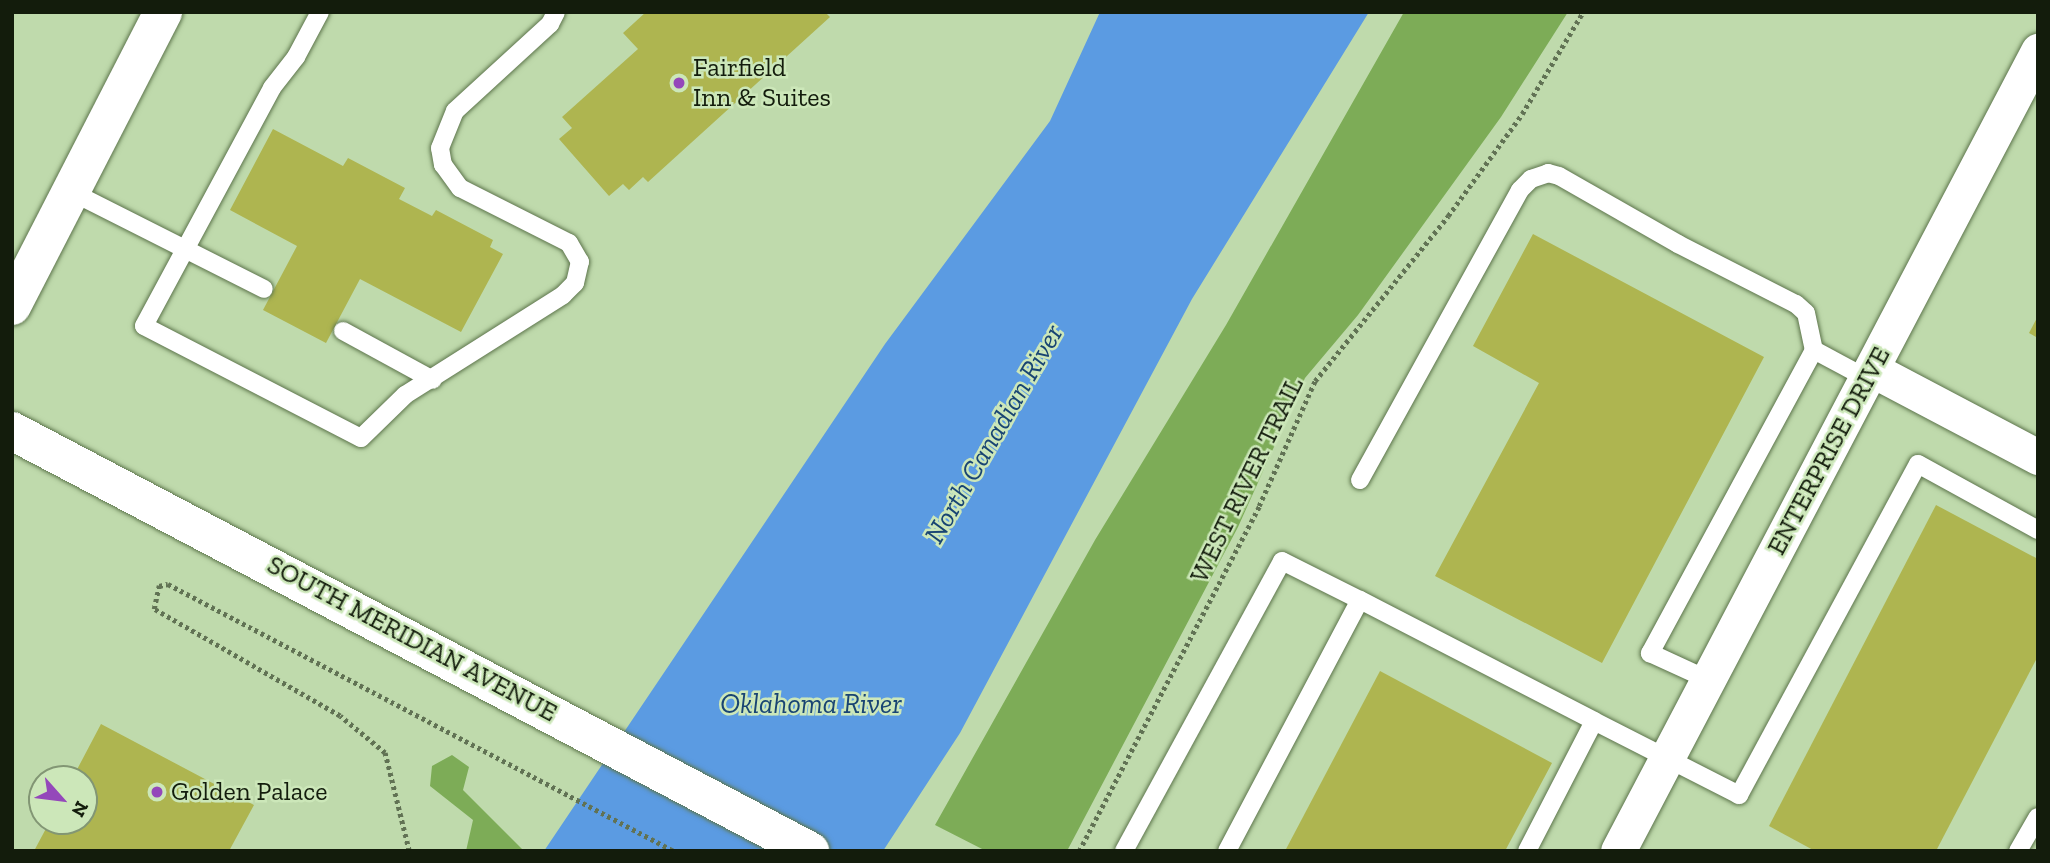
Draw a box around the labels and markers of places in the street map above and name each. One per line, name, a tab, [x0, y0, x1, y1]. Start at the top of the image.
place label: Fairfield Inn & Suites	[693, 52, 831, 114]
marker: Fairfield Inn & Suites	[671, 75, 687, 91]
place label: Golden Palace	[171, 776, 328, 808]
marker: Golden Palace	[149, 784, 165, 800]

